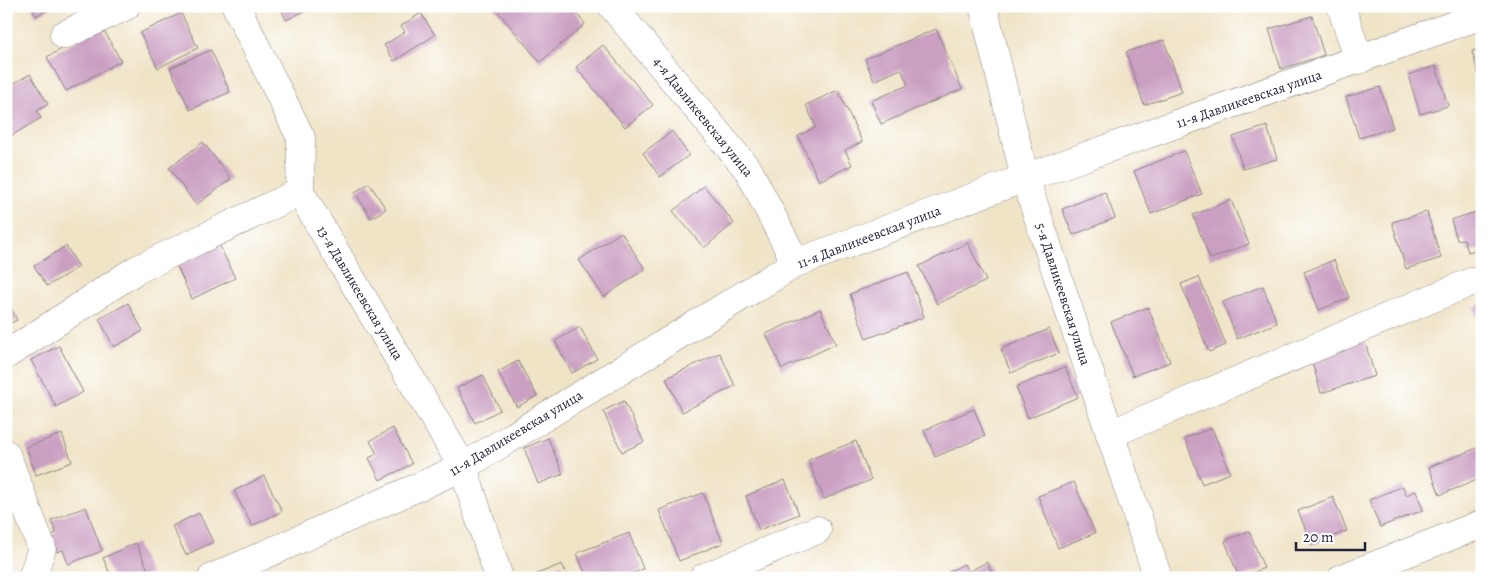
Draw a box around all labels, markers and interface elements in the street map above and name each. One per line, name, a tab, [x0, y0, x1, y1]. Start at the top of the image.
street label: 4-я Давликеевская улица	[649, 53, 758, 181]
street label: 11-я Давликеевская улица	[1174, 65, 1325, 133]
street label: 11-я Давликеевская улица	[794, 201, 944, 273]
street label: 5-я Давликеевская улица	[1031, 220, 1095, 368]
street label: 13-я Давликеевская улица	[312, 222, 408, 364]
street label: 11-я Давликеевская улица	[446, 385, 587, 480]
scale bar	[1296, 519, 1364, 551]
text: 20 m	[1303, 527, 1334, 547]

